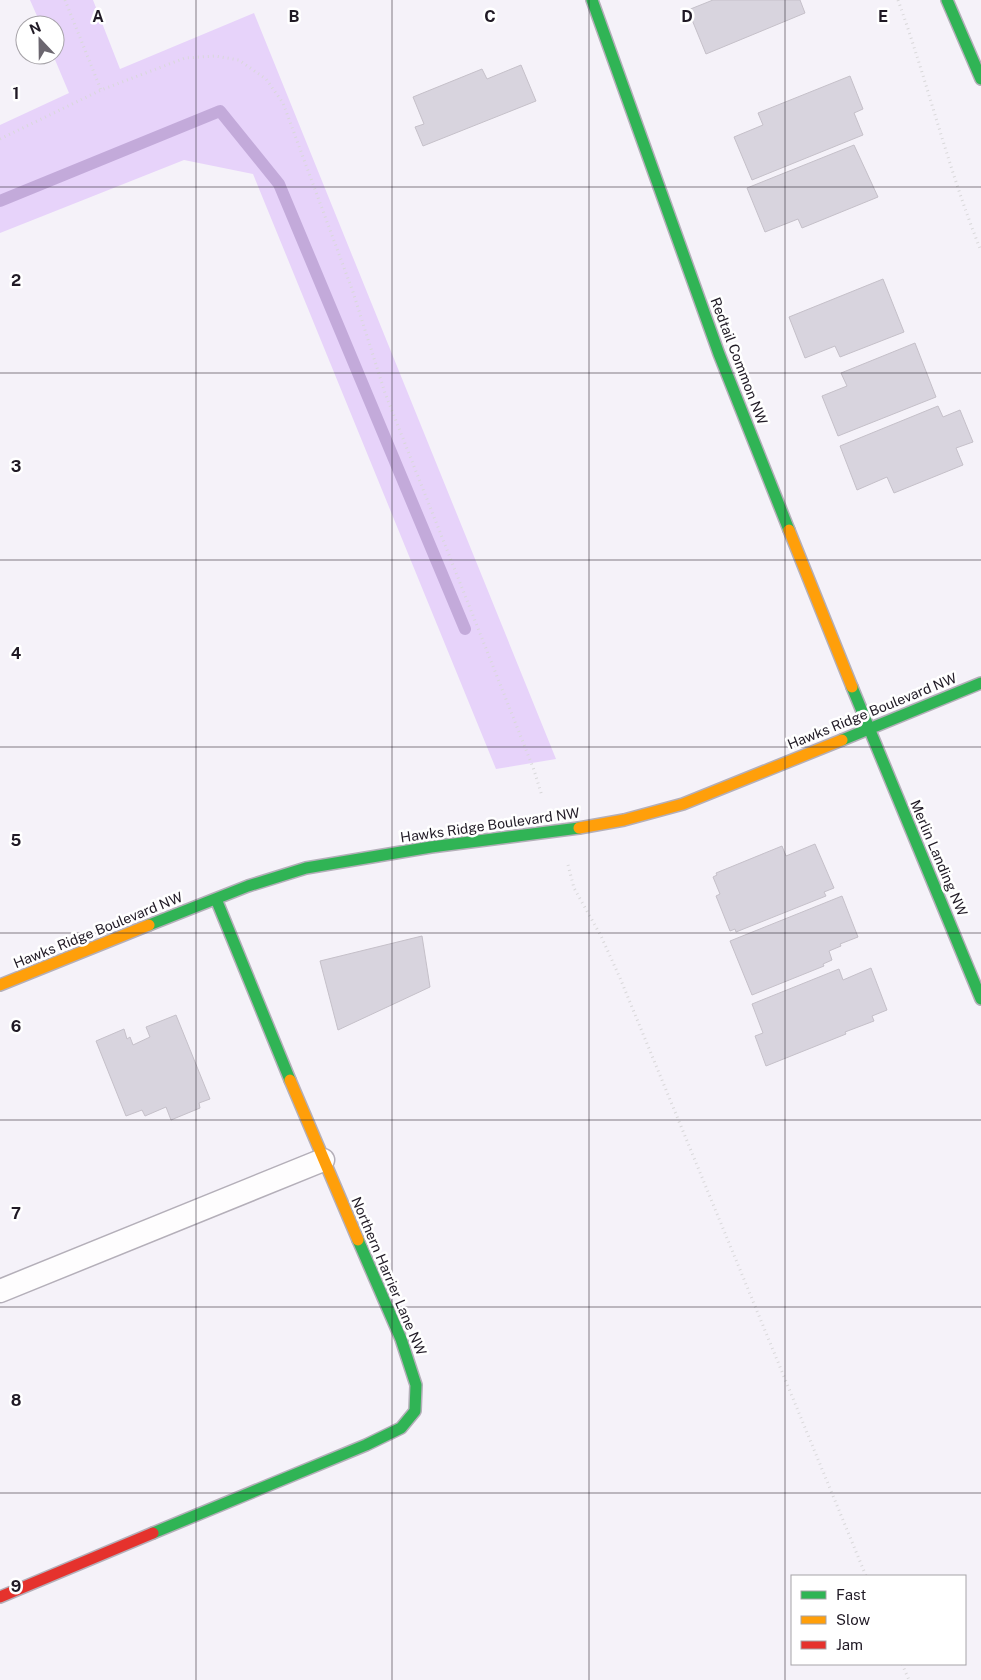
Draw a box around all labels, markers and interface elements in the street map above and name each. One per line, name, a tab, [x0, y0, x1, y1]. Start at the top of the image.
text: A	[92, 7, 104, 26]
text: B	[289, 7, 300, 26]
text: C	[484, 7, 496, 26]
text: D	[681, 7, 693, 26]
text: E	[878, 7, 888, 26]
north arrow	[15, 15, 65, 65]
text: N	[27, 18, 43, 37]
text: 1	[13, 84, 19, 103]
text: 2	[11, 271, 21, 290]
street label: Redtail Common NW	[707, 295, 771, 427]
text: 3	[11, 457, 21, 476]
text: 4	[11, 644, 22, 663]
street label: Hawks Ridge Boulevard NW	[785, 669, 960, 752]
street label: Merlin Landing NW	[907, 797, 971, 919]
street label: Hawks Ridge Boulevard NW	[399, 804, 581, 846]
text: 5	[11, 831, 22, 850]
street label: Hawks Ridge Boulevard NW	[11, 888, 186, 971]
text: 6	[11, 1017, 21, 1036]
street label: Northern Harrier Lane NW	[348, 1194, 430, 1358]
text: 7	[11, 1204, 21, 1223]
text: 8	[11, 1391, 22, 1410]
legend	[791, 1575, 966, 1665]
text: 9	[11, 1577, 21, 1596]
text: Fast	[836, 1586, 866, 1603]
text: Slow	[836, 1611, 871, 1628]
text: Jam	[836, 1636, 863, 1653]

